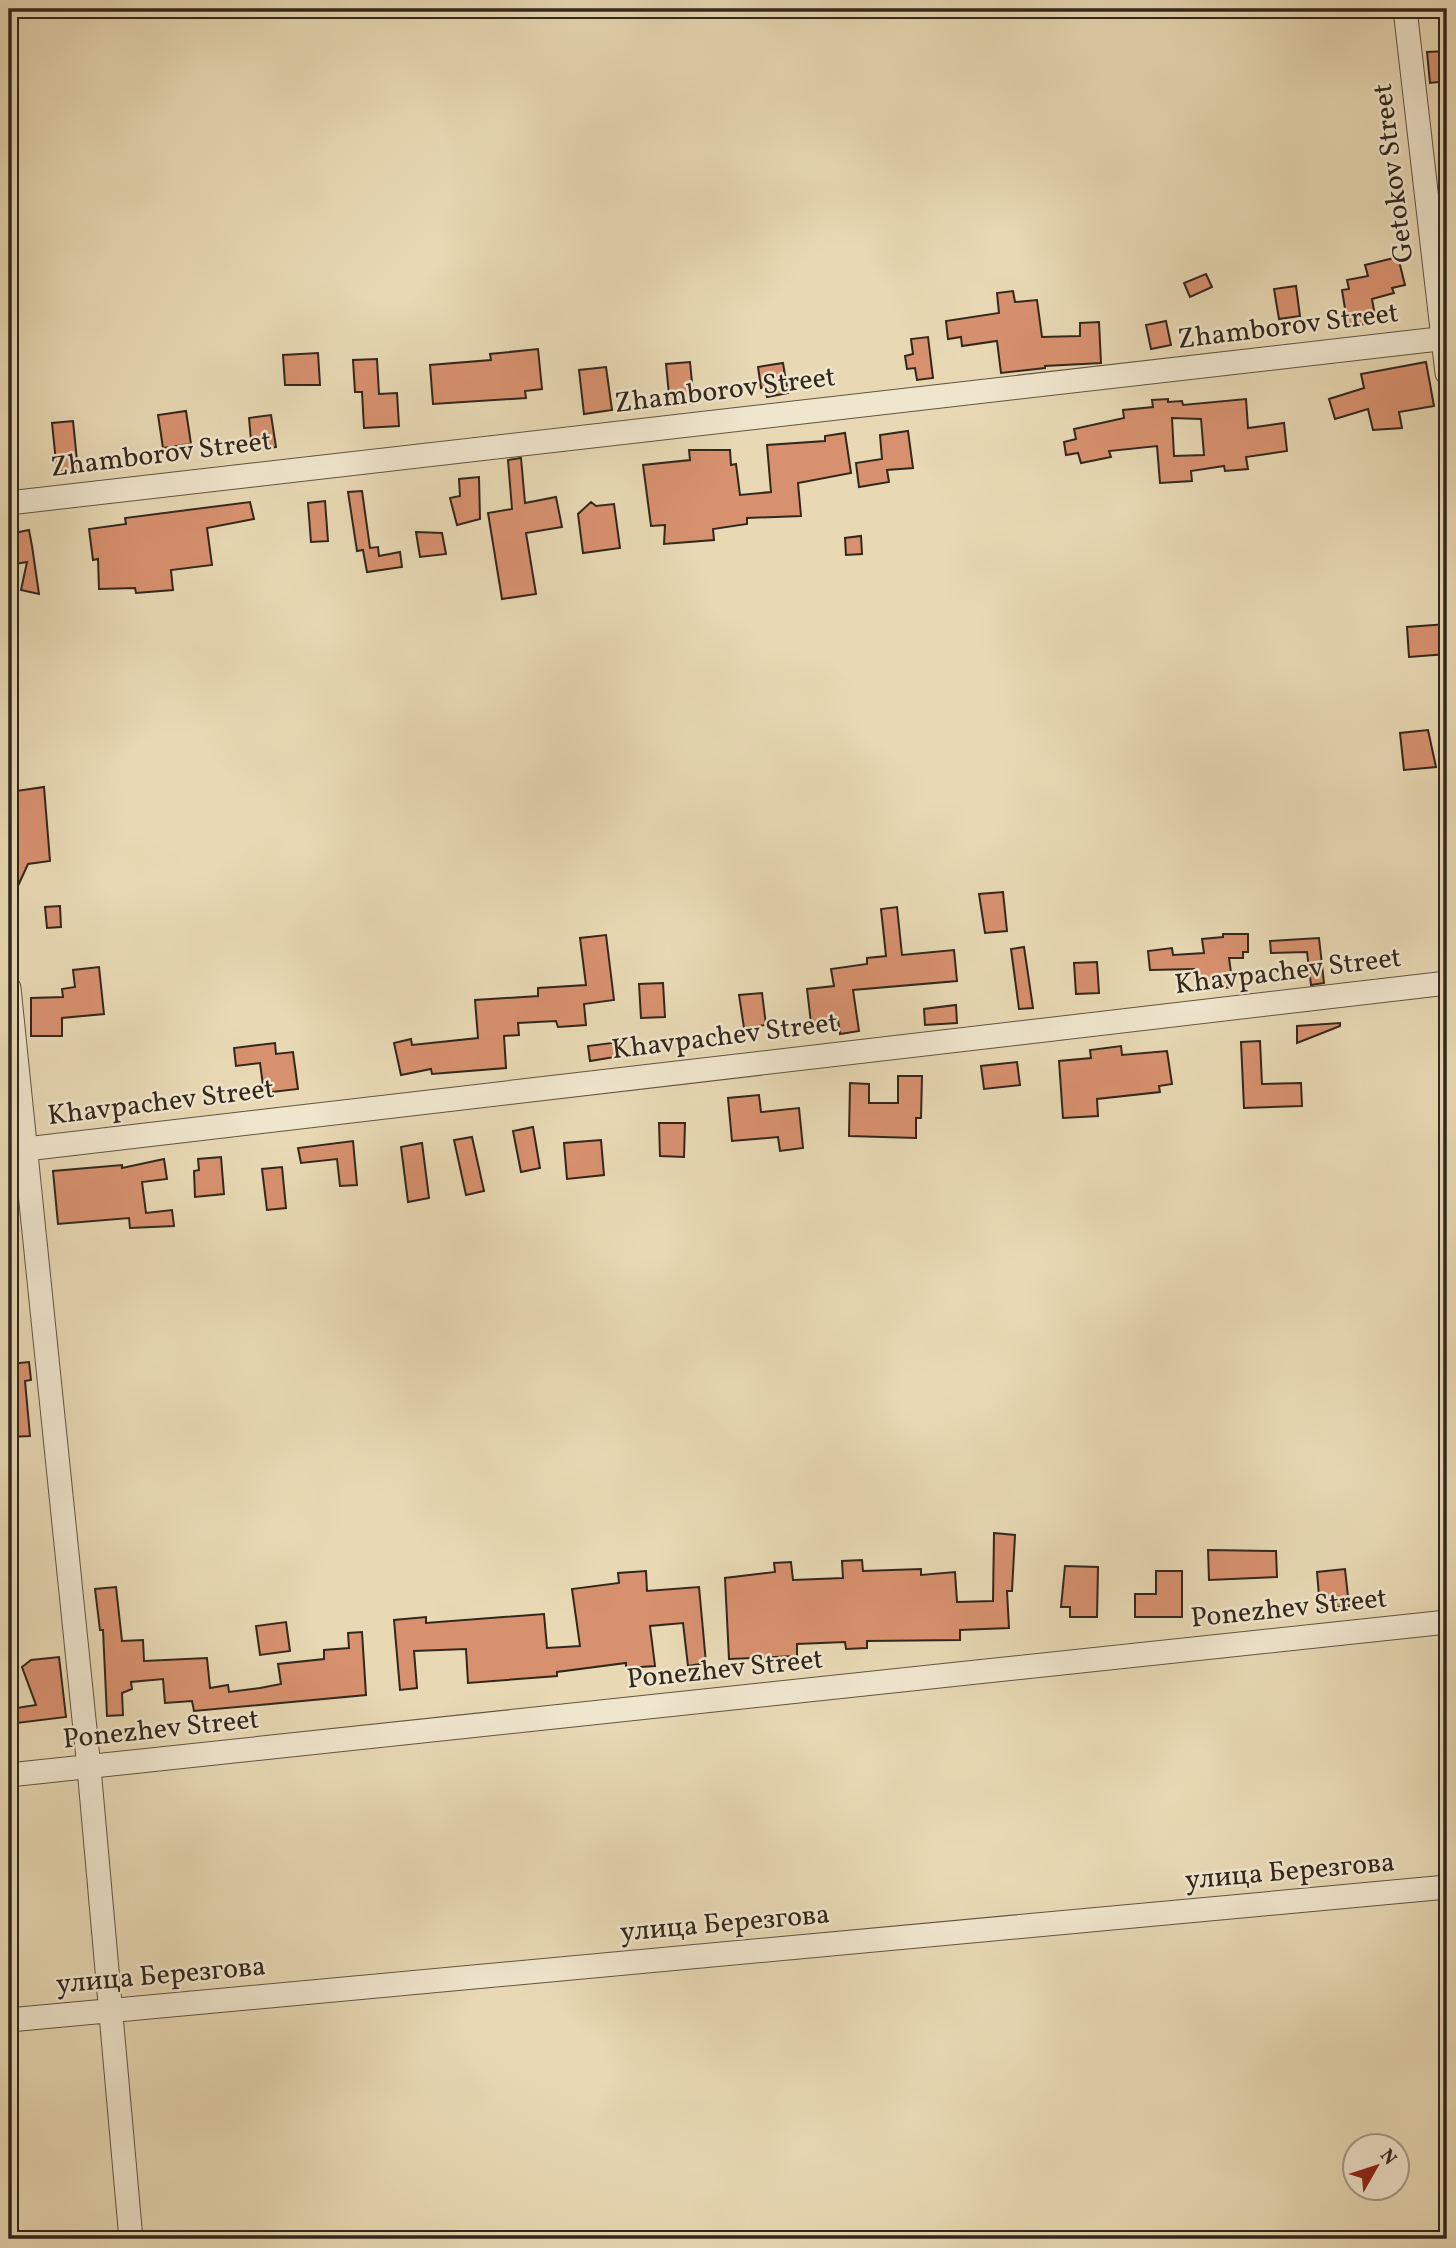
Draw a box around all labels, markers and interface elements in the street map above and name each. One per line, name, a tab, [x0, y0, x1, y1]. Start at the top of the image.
street label: Getokov Street	[1364, 81, 1424, 265]
street label: Zhamborov Street	[1175, 294, 1401, 360]
street label: Zhamborov Street	[612, 358, 838, 424]
street label: Zhamborov Street	[48, 422, 274, 488]
street label: Khavpachev Street	[1172, 939, 1404, 1005]
street label: Khavpachev Street	[609, 1004, 841, 1070]
street label: Khavpachev Street	[45, 1070, 277, 1136]
street label: Ponezhev Street	[1189, 1579, 1389, 1639]
street label: Ponezhev Street	[625, 1640, 825, 1700]
street label: Ponezhev Street	[61, 1700, 261, 1760]
street label: улица Березгова	[1183, 1843, 1397, 1901]
street label: улица Березгова	[618, 1895, 832, 1953]
street label: улица Березгова	[54, 1947, 268, 2005]
north arrow	[1340, 2132, 1410, 2202]
text: N	[1373, 2144, 1402, 2171]

